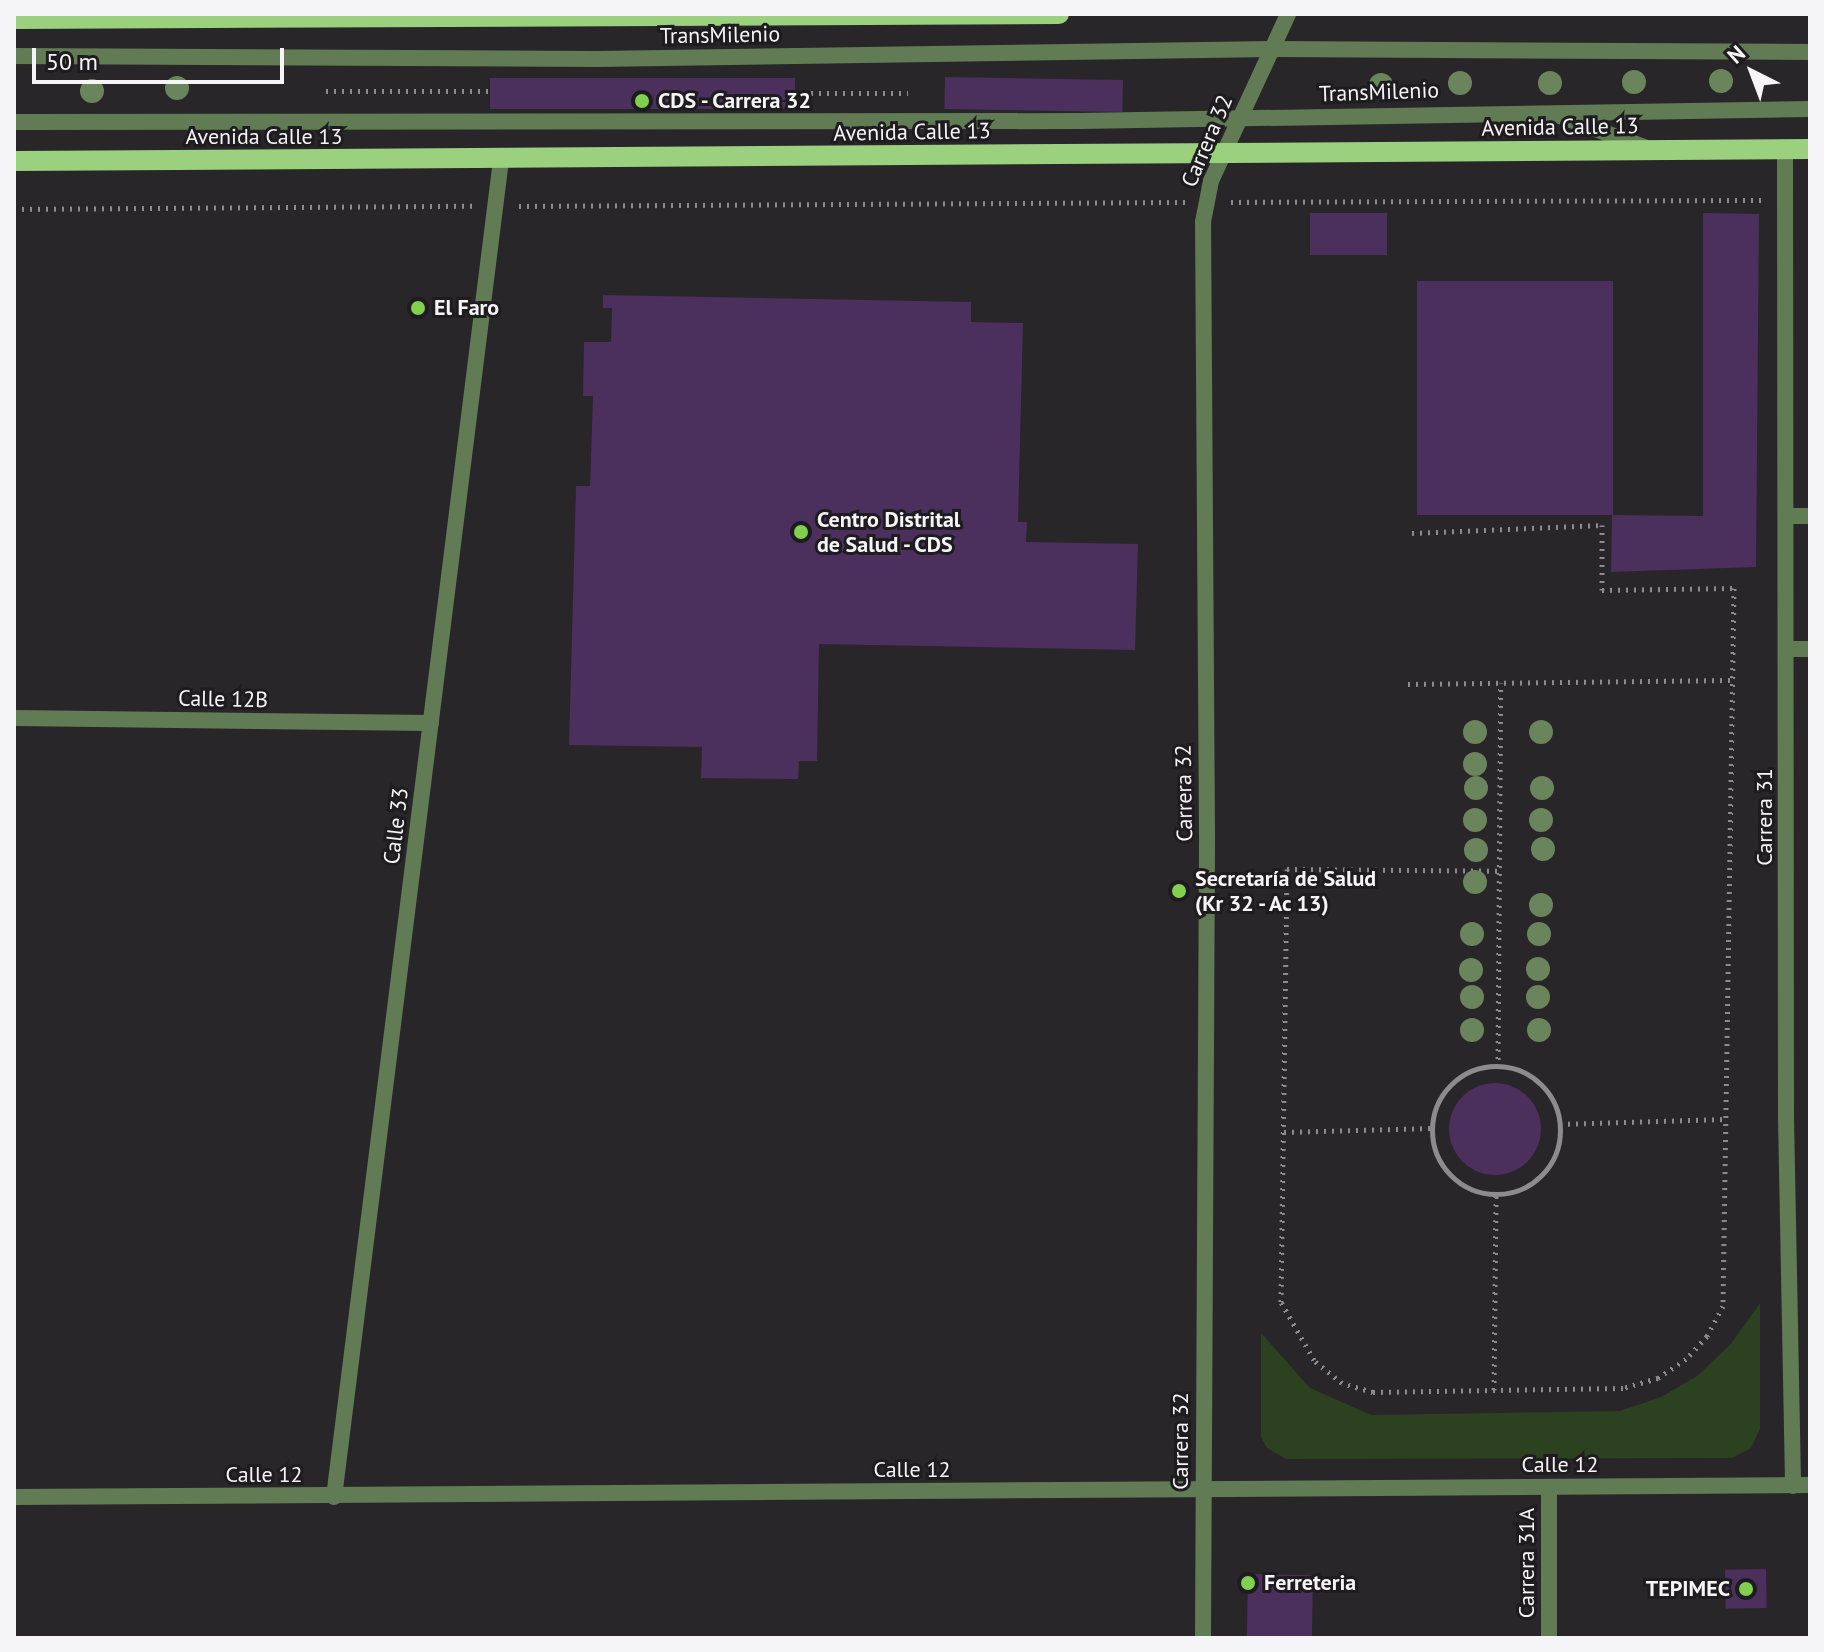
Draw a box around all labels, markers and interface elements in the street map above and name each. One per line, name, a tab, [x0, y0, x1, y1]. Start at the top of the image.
street label: TransMilenio	[660, 21, 780, 49]
scale bar	[36, 32, 288, 82]
north arrow	[1712, 32, 1792, 112]
text: N	[1721, 39, 1751, 69]
text: 50 m	[46, 46, 98, 77]
street label: TransMilenio	[1318, 77, 1440, 107]
place label: CDS - Carrera 32	[658, 88, 814, 114]
street label: Carrera 32	[1176, 91, 1238, 191]
marker: CDS - Carrera 32	[633, 92, 651, 110]
street label: Avenida Calle 13	[1481, 112, 1639, 142]
street label: Avenida Calle 13	[833, 117, 991, 147]
street label: Avenida Calle 13	[185, 124, 343, 150]
place label: El Faro	[434, 295, 499, 321]
marker: El Faro	[409, 299, 427, 317]
place label: Centro Distrital de Salud - CDS	[817, 506, 960, 558]
marker: Centro Distrital de Salud - CDS	[792, 523, 810, 541]
street label: Calle 12B	[178, 685, 268, 713]
street label: Carrera 32	[1170, 744, 1198, 842]
street label: Carrera 31	[1752, 768, 1778, 866]
street label: Calle 33	[378, 786, 414, 866]
place label: Secretaría de Salud (Kr 32 - Ac 13)	[1195, 865, 1376, 916]
marker: Secretaría de Salud (Kr 32 - Ac 13)	[1170, 882, 1188, 900]
street label: Carrera 32	[1168, 1392, 1194, 1490]
street label: Calle 12	[1522, 1452, 1598, 1478]
street label: Calle 12	[874, 1457, 950, 1483]
street label: Calle 12	[226, 1462, 302, 1488]
street label: Carrera 31A	[1514, 1508, 1540, 1618]
place label: Ferreteria	[1264, 1570, 1356, 1596]
marker: Ferreteria	[1239, 1574, 1257, 1592]
place label: TEPIMEC	[1646, 1576, 1730, 1602]
marker: TEPIMEC	[1737, 1580, 1755, 1598]

